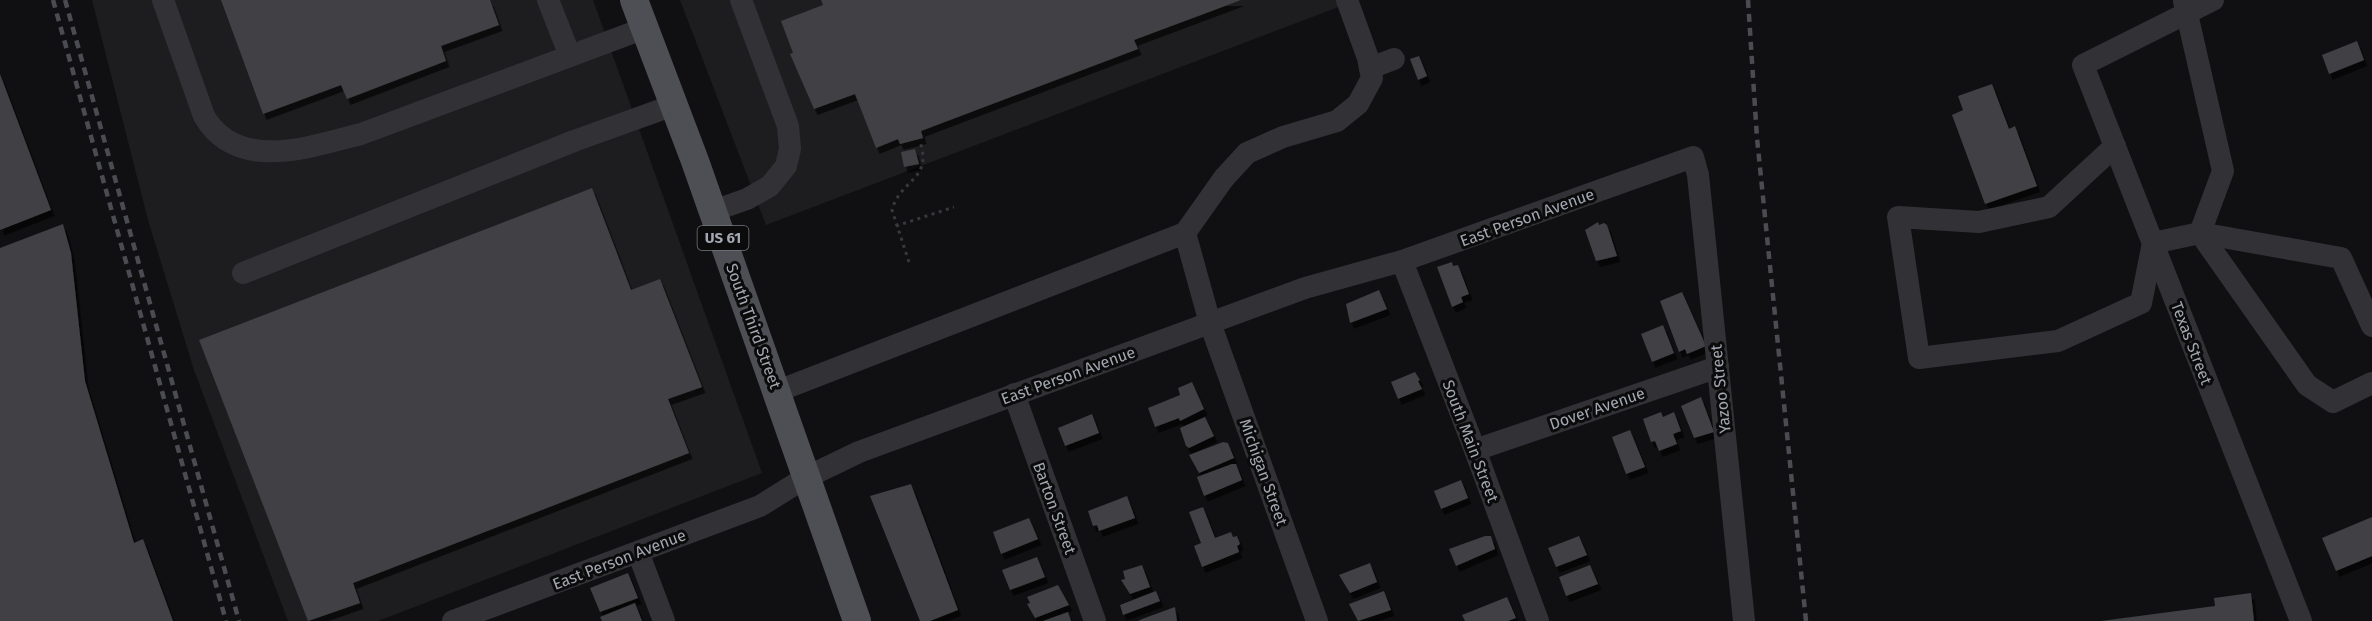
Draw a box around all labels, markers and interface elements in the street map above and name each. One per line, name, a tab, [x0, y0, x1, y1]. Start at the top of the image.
street label: East Person Avenue	[1457, 184, 1597, 251]
road number: US 61	[698, 226, 748, 250]
street label: South Third Street	[722, 261, 785, 392]
street label: Texas Street	[2167, 299, 2216, 387]
street label: East Person Avenue	[998, 342, 1138, 409]
street label: Yazoo Street	[1706, 343, 1735, 434]
street label: South Main Street	[1438, 377, 1503, 505]
street label: Dover Avenue	[1547, 383, 1647, 434]
street label: Michigan Street	[1235, 416, 1292, 528]
street label: Barton Street	[1029, 460, 1080, 557]
street label: East Person Avenue	[550, 525, 689, 594]

